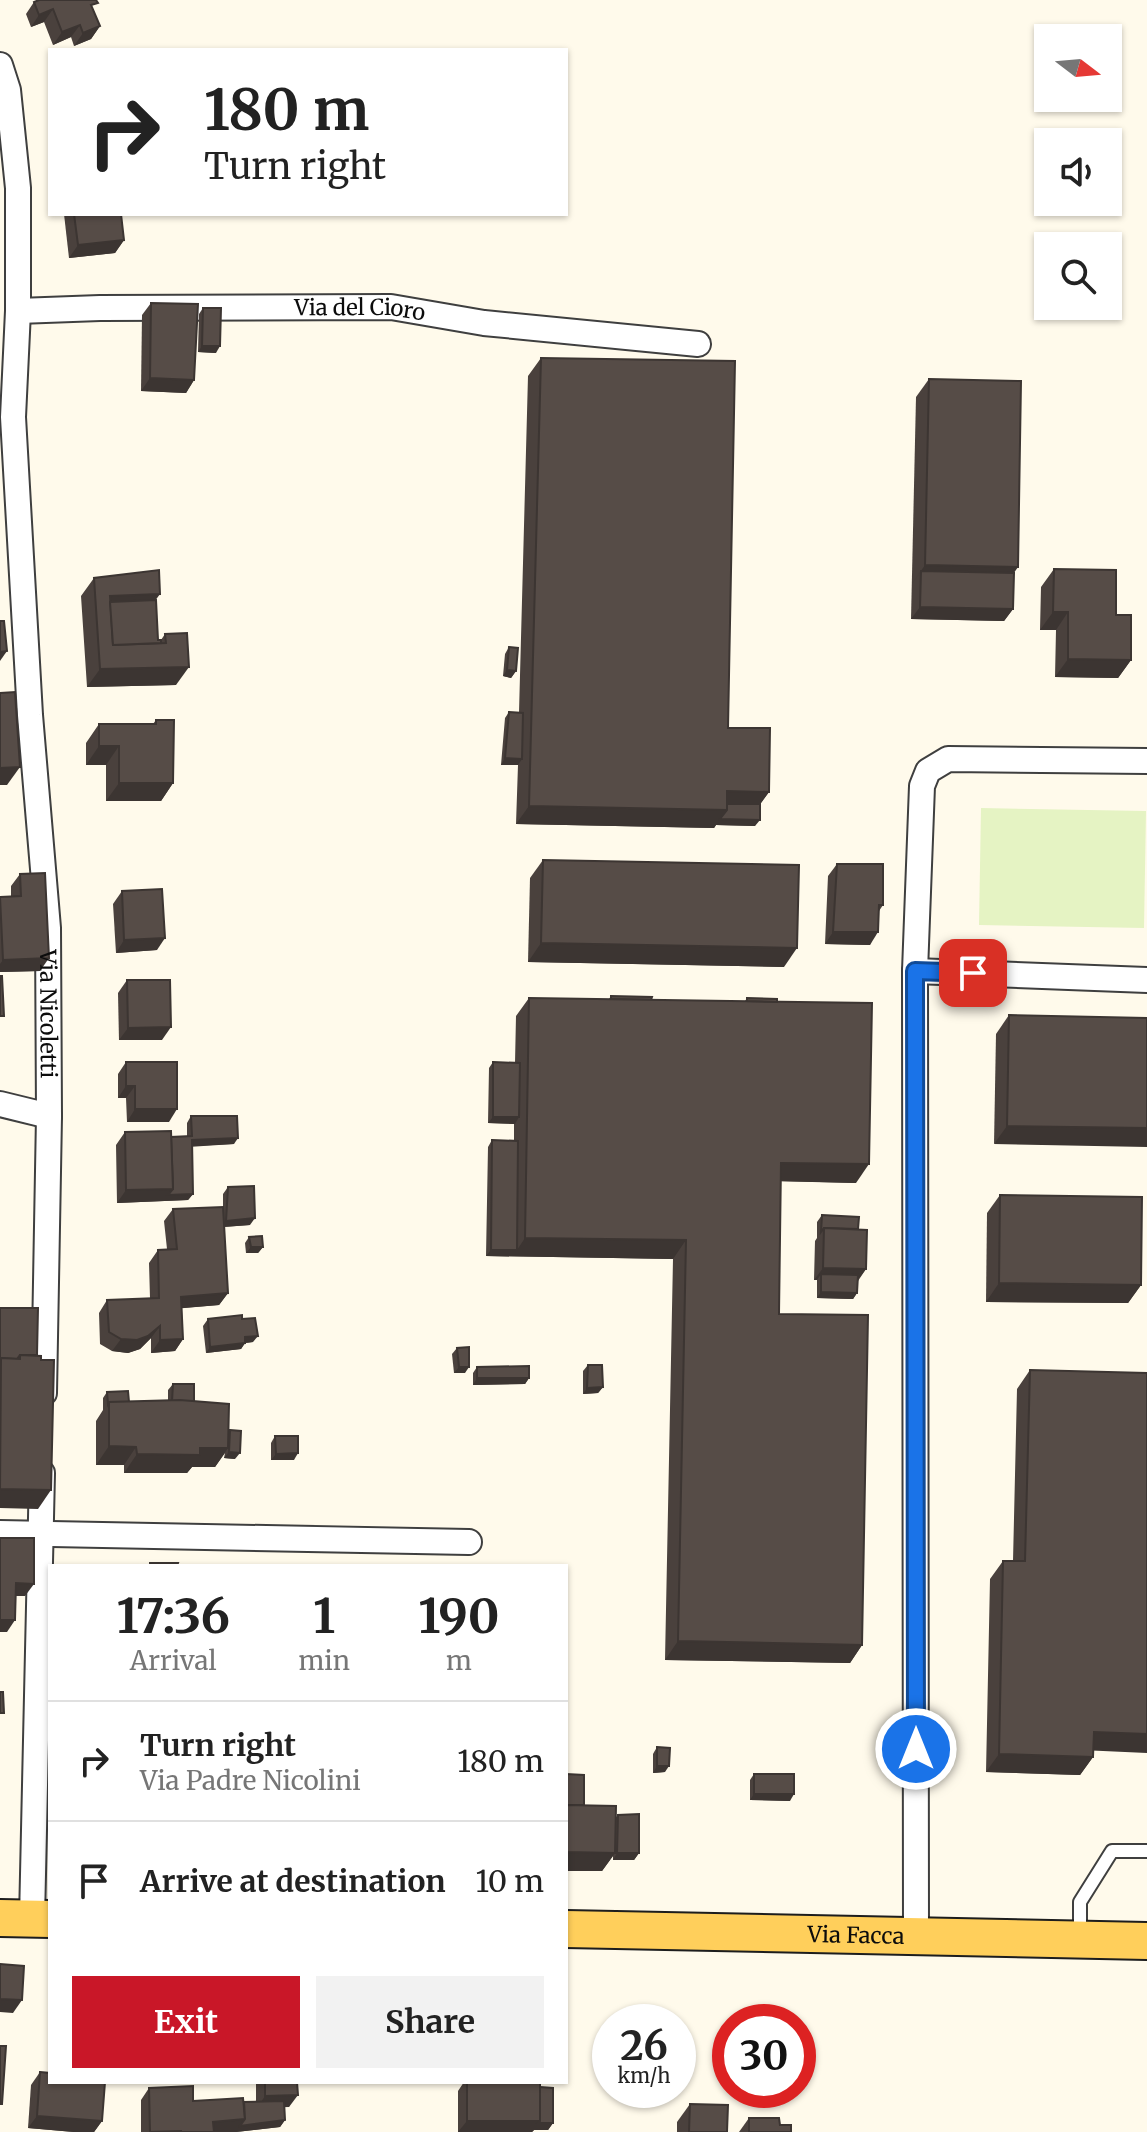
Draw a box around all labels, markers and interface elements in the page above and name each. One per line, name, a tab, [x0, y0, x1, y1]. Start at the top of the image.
north arrow	[1034, 24, 1122, 112]
map controls	[1034, 24, 1122, 320]
text: 180 m	[204, 75, 369, 145]
icon: right	[72, 80, 176, 184]
button: sound	[1034, 128, 1122, 216]
text: Turn right	[204, 144, 386, 189]
button: search	[1034, 232, 1122, 320]
street label: Via del Cioro	[293, 293, 428, 327]
pin	[939, 939, 1007, 1007]
street label: Via Nicoletti	[34, 948, 63, 1078]
icon: arrive	[951, 951, 995, 995]
text: 17:36	[116, 1586, 230, 1646]
text: 1	[313, 1586, 335, 1646]
text: 190	[418, 1586, 500, 1646]
text: Arrival	[130, 1644, 217, 1677]
text: min	[298, 1644, 350, 1677]
text: m	[446, 1644, 472, 1677]
position arrow	[874, 1707, 958, 1791]
text: Turn right	[140, 1726, 296, 1764]
icon: right	[72, 1739, 116, 1783]
text: 180 m	[457, 1742, 544, 1780]
text: Via Padre Nicolini	[140, 1764, 361, 1797]
icon: arrive	[72, 1859, 116, 1903]
text: Arrive at destination	[140, 1862, 446, 1900]
text: 10 m	[476, 1862, 544, 1900]
street label: Via Facca	[806, 1920, 905, 1950]
button: Exit	[72, 1976, 300, 2068]
button: Share	[316, 1976, 544, 2068]
speed limit sign: 30	[712, 2004, 816, 2108]
text: 26	[620, 2021, 668, 2071]
text: km/h	[618, 2063, 670, 2088]

